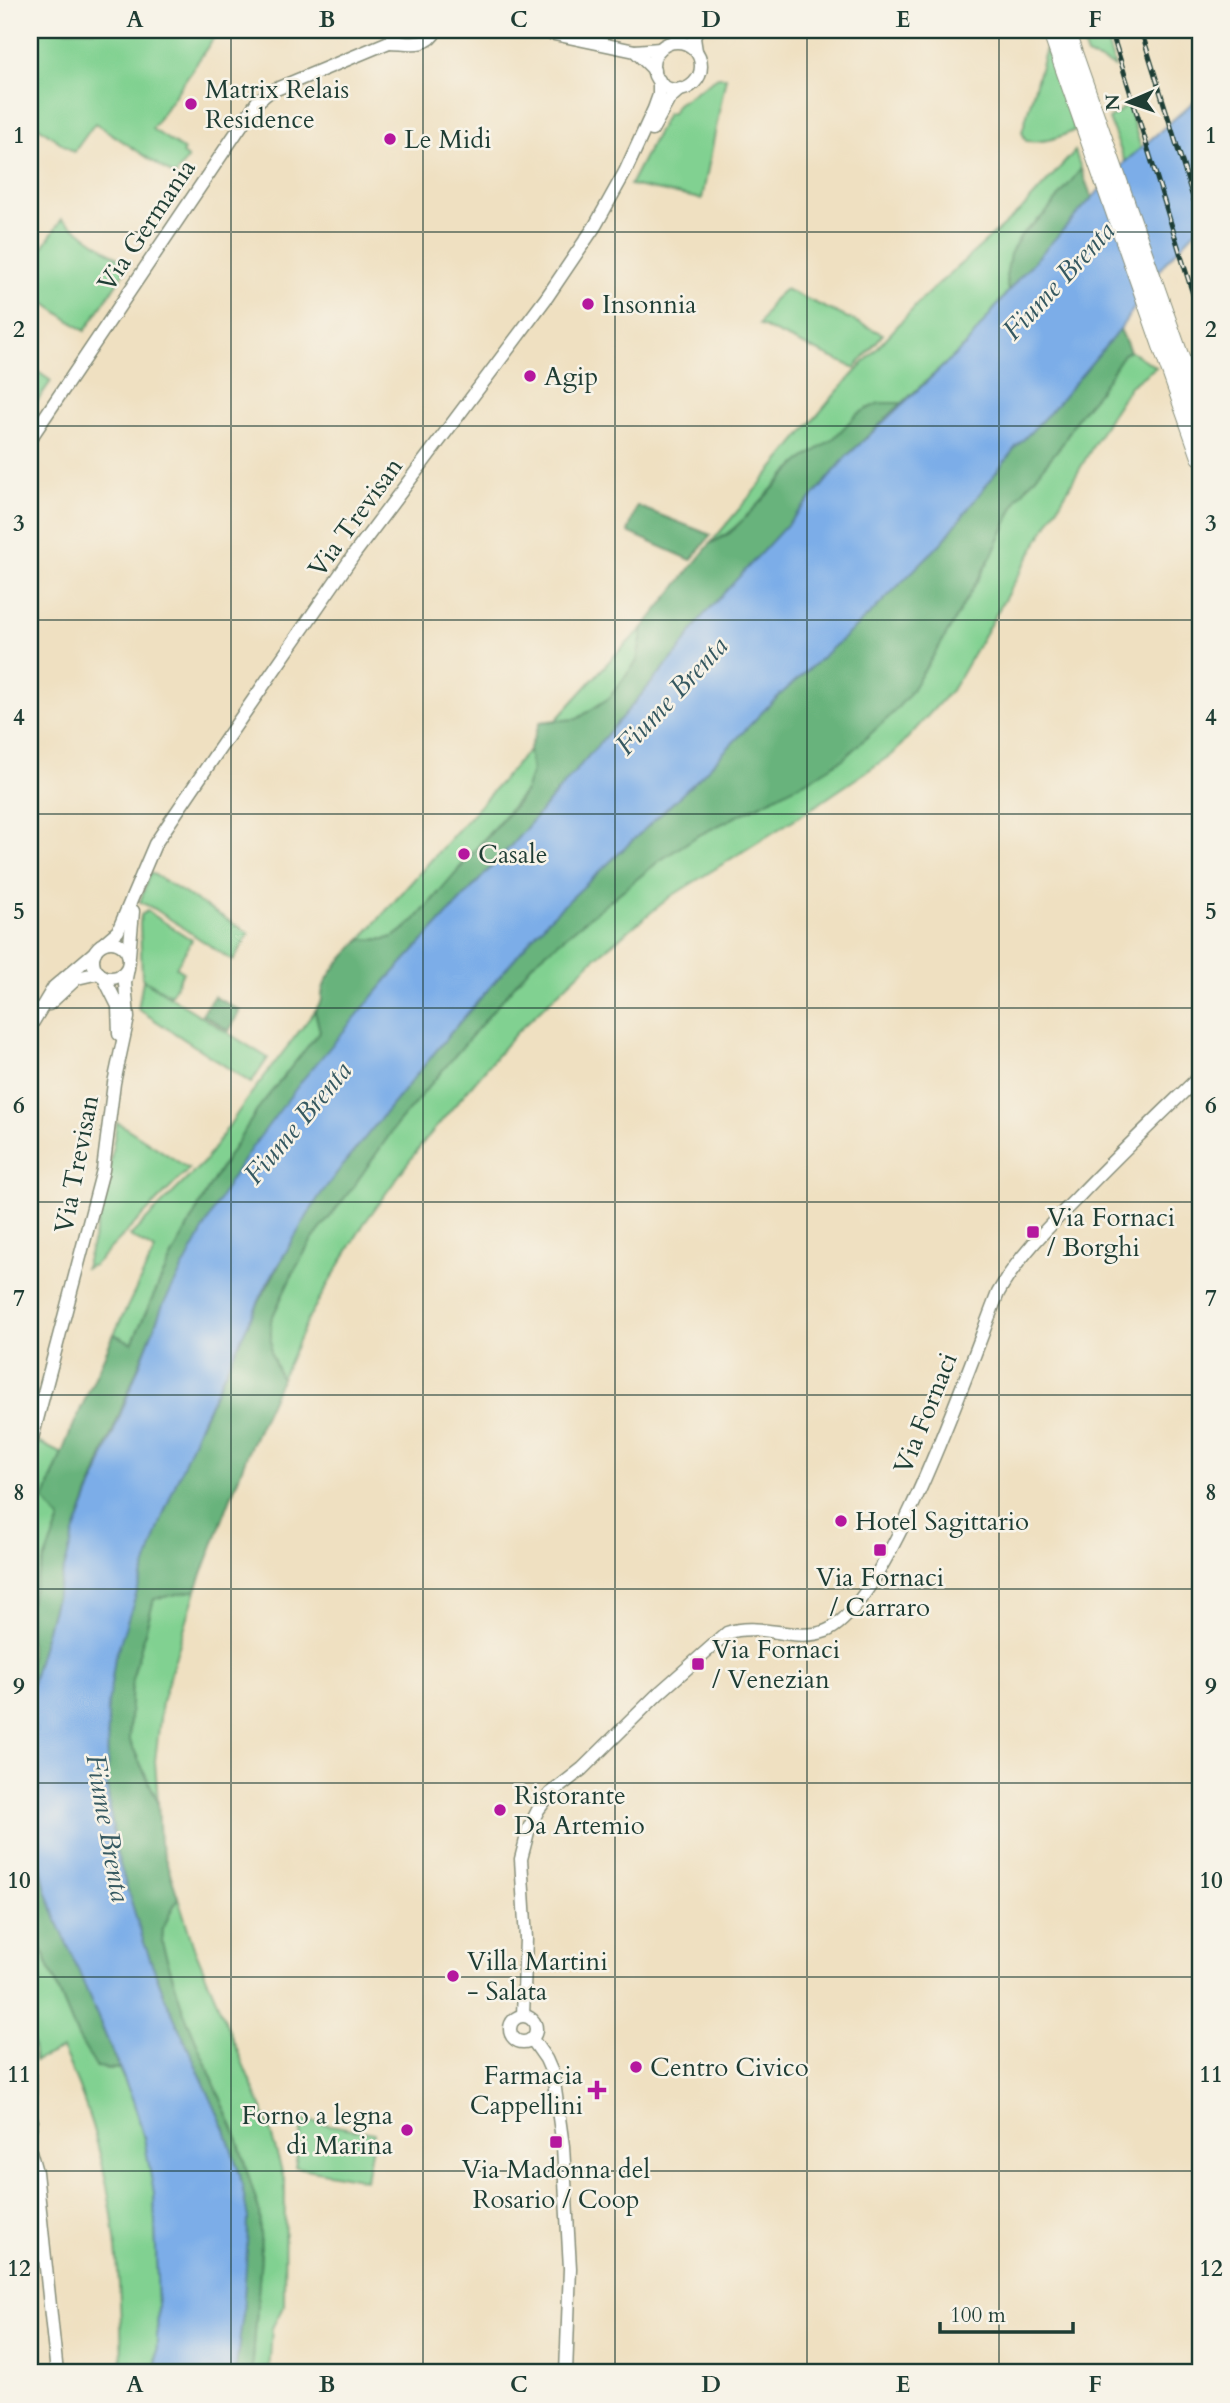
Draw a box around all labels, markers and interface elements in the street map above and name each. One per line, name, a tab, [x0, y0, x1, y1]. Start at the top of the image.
text: A	[126, 4, 144, 35]
text: B	[319, 4, 335, 35]
text: C	[510, 4, 528, 35]
text: D	[701, 4, 721, 35]
text: E	[896, 4, 910, 35]
text: F	[1088, 4, 1102, 35]
north arrow	[1094, 66, 1164, 136]
place label: Matrix Relais Residence	[205, 72, 349, 137]
text: N	[1100, 93, 1126, 111]
marker: Matrix Relais Residence	[183, 96, 199, 112]
text: 1	[13, 120, 25, 151]
text: 1	[1205, 120, 1217, 151]
place label: Le Midi	[404, 122, 491, 157]
marker: Le Midi	[382, 131, 398, 147]
street label: Via Germania	[89, 152, 204, 299]
water label: Fiume Brenta	[994, 213, 1124, 348]
place label: Insonnia	[602, 287, 697, 322]
marker: Insonnia	[580, 296, 596, 312]
text: 2	[13, 314, 25, 345]
text: 2	[1205, 314, 1217, 345]
place label: Agip	[544, 359, 598, 394]
marker: Agip	[522, 368, 538, 384]
street label: Via Trevisan	[300, 450, 411, 584]
text: 3	[13, 508, 25, 539]
text: 3	[1205, 508, 1217, 539]
water label: Fiume Brenta	[607, 628, 737, 763]
text: 4	[13, 702, 25, 733]
text: 4	[1205, 702, 1217, 733]
place label: Casale	[478, 837, 547, 872]
marker: Casale	[456, 846, 472, 862]
text: 5	[13, 896, 25, 927]
text: 5	[1205, 896, 1217, 927]
water label: Fiume Brenta	[235, 1053, 360, 1192]
text: 6	[13, 1090, 25, 1121]
text: 6	[1205, 1090, 1217, 1121]
street label: Via Trevisan	[46, 1092, 107, 1236]
place label: Via Fornaci / Borghi	[1047, 1200, 1175, 1265]
marker: Via Fornaci / Borghi	[1025, 1224, 1041, 1240]
text: 7	[13, 1283, 25, 1314]
text: 7	[1205, 1283, 1217, 1314]
street label: Via Fornaci	[885, 1347, 966, 1479]
text: 8	[13, 1477, 25, 1508]
text: 8	[1205, 1477, 1217, 1508]
place label: Hotel Sagittario	[855, 1504, 1029, 1539]
marker: Hotel Sagittario	[833, 1513, 849, 1529]
marker: Via Fornaci / Carraro	[872, 1542, 888, 1558]
place label: Via Fornaci / Carraro	[816, 1560, 944, 1625]
place label: Via Fornaci / Venezian	[712, 1632, 840, 1697]
marker: Via Fornaci / Venezian	[690, 1656, 706, 1672]
text: 9	[13, 1671, 25, 1702]
text: 9	[1205, 1671, 1217, 1702]
water label: Fiume Brenta	[76, 1751, 140, 1905]
place label: Ristorante Da Artemio	[514, 1778, 645, 1843]
marker: Ristorante Da Artemio	[492, 1802, 508, 1818]
text: 10	[7, 1865, 31, 1896]
text: 10	[1199, 1865, 1223, 1896]
place label: Villa Martini - Salata	[467, 1944, 608, 2009]
marker: Villa Martini - Salata	[445, 1968, 461, 1984]
place label: Centro Civico	[650, 2050, 809, 2085]
place label: Farmacia Cappellini	[470, 2058, 583, 2123]
text: 11	[7, 2059, 31, 2090]
marker: Centro Civico	[628, 2059, 644, 2075]
text: 11	[1199, 2059, 1223, 2090]
marker: Farmacia Cappellini	[589, 2082, 605, 2098]
place label: Forno a legna di Marina	[242, 2098, 393, 2163]
marker: Forno a legna di Marina	[399, 2122, 415, 2138]
marker: Via Madonna del Rosario / Coop	[548, 2134, 564, 2150]
place label: Via Madonna del Rosario / Coop	[462, 2152, 651, 2217]
text: 12	[7, 2253, 31, 2284]
text: 12	[1199, 2253, 1223, 2284]
scale bar	[940, 2291, 1072, 2335]
text: 100 m	[950, 2301, 1006, 2330]
text: A	[126, 2369, 144, 2400]
text: B	[319, 2369, 335, 2400]
text: C	[510, 2369, 528, 2400]
text: D	[701, 2369, 721, 2400]
text: E	[896, 2369, 910, 2400]
text: F	[1088, 2369, 1102, 2400]

